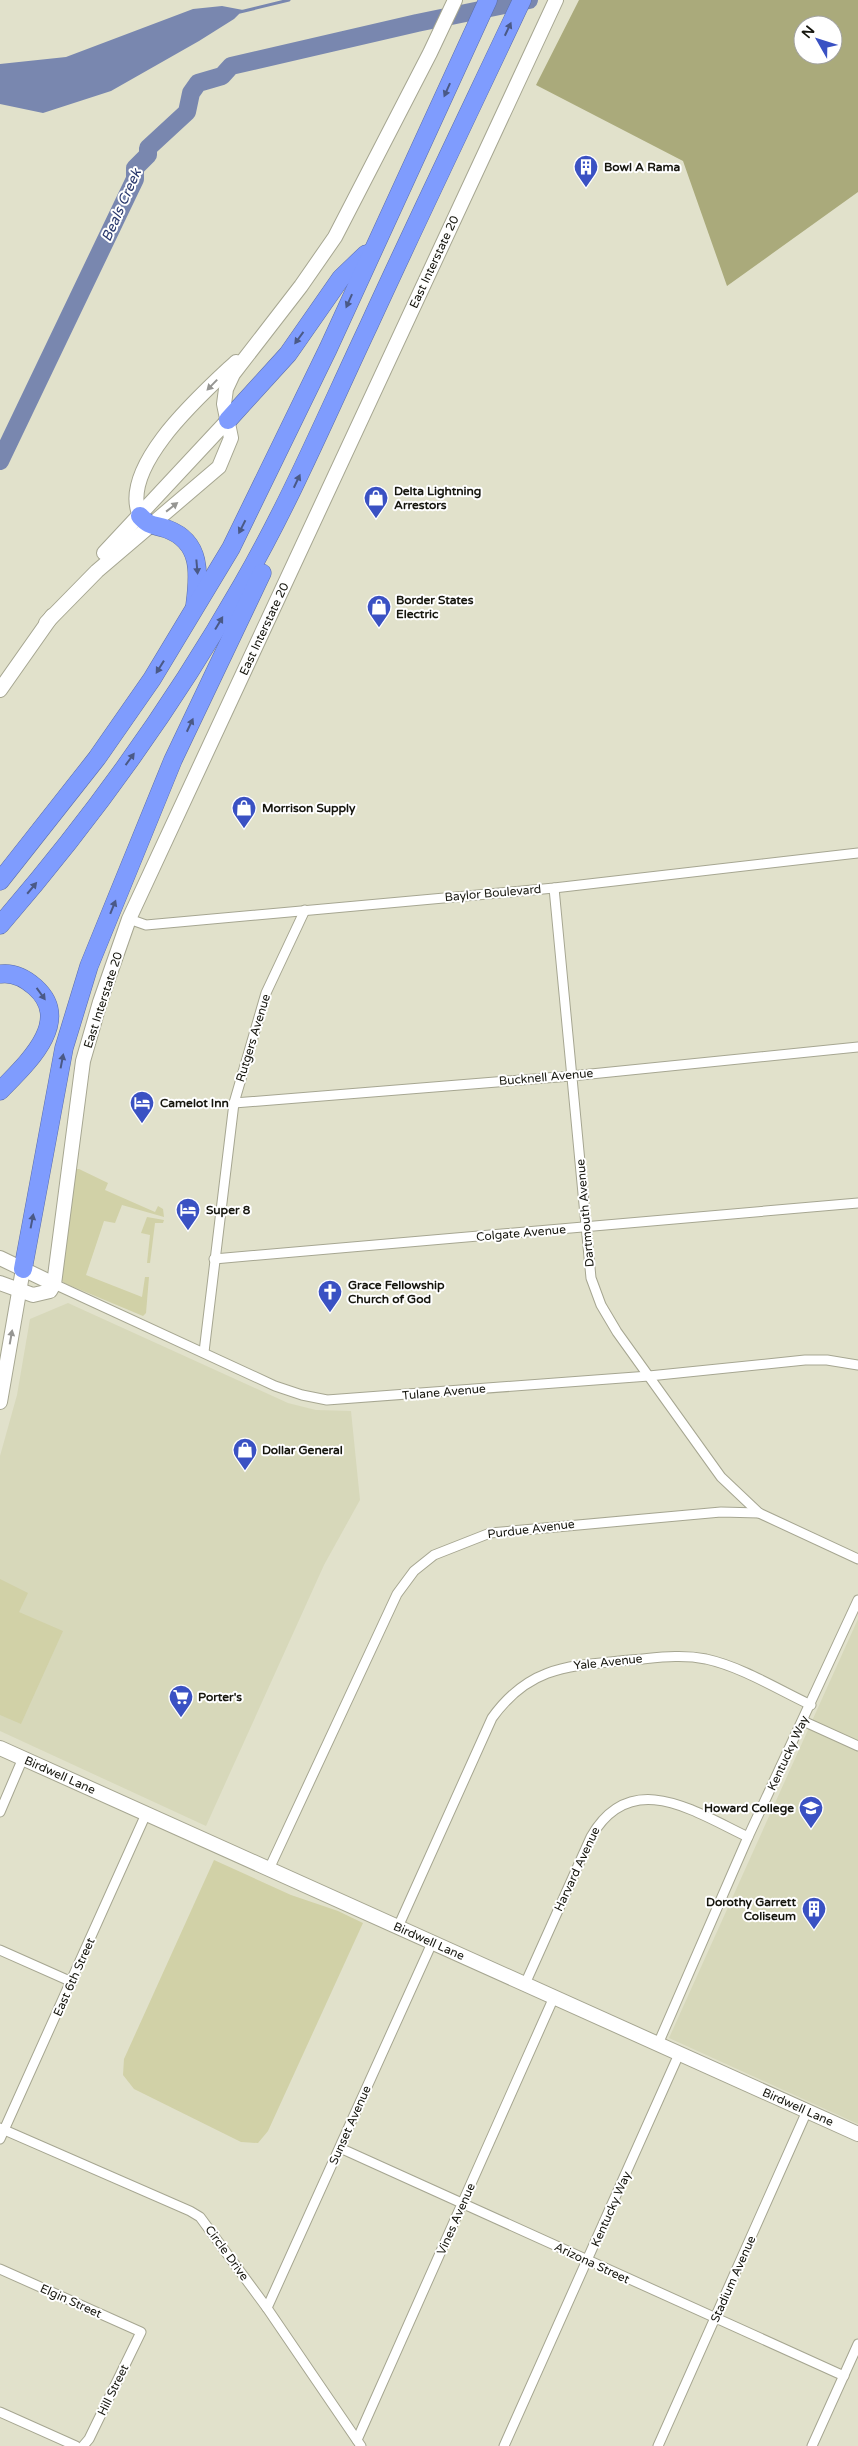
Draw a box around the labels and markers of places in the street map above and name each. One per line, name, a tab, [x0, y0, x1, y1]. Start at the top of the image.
building icon: Bowl A Rama	[573, 154, 599, 188]
place label: Bowl A Rama	[604, 160, 680, 174]
place label: Delta Lightning Arrestors	[394, 484, 481, 512]
shop icon: Delta Lightning Arrestors	[363, 485, 389, 519]
place label: Border States Electric	[396, 593, 474, 621]
shop icon: Border States Electric	[366, 594, 392, 628]
shop icon: Morrison Supply	[231, 795, 257, 829]
place label: Morrison Supply	[262, 801, 356, 816]
hotel icon: Camelot Inn	[129, 1090, 155, 1124]
place label: Camelot Inn	[160, 1096, 229, 1110]
hotel icon: Super 8	[175, 1197, 201, 1231]
place label: Super 8	[206, 1203, 251, 1218]
place label: Grace Fellowship Church of God	[348, 1278, 445, 1306]
church icon: Grace Fellowship Church of God	[317, 1279, 343, 1313]
shop icon: Dollar General	[232, 1437, 258, 1471]
place label: Dollar General	[262, 1443, 343, 1457]
supermarket icon: Porter's	[168, 1684, 194, 1718]
place label: Porter's	[198, 1690, 242, 1704]
school or university icon: Howard College	[798, 1795, 824, 1829]
place label: Howard College	[704, 1801, 794, 1816]
place label: Dorothy Garrett Coliseum	[706, 1895, 796, 1923]
building icon: Dorothy Garrett Coliseum	[801, 1896, 827, 1930]

